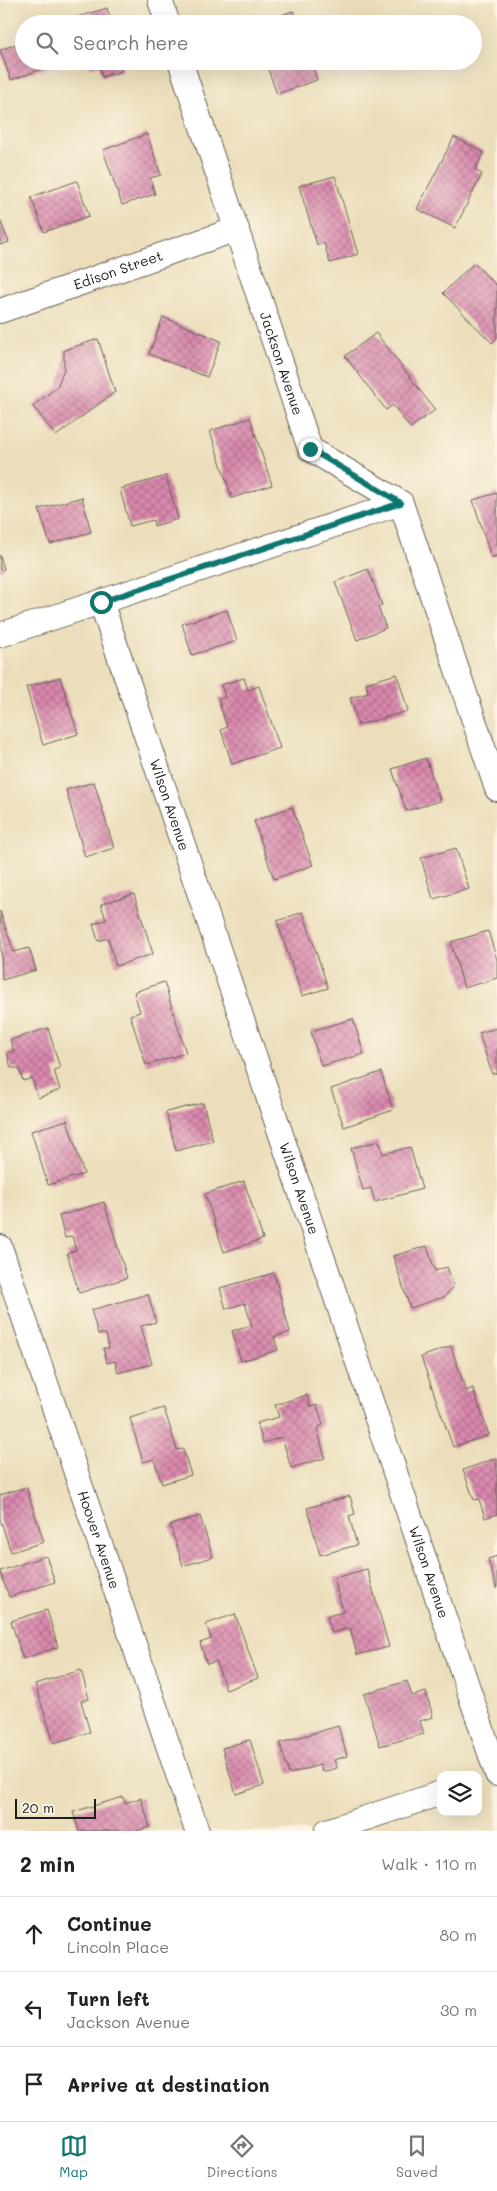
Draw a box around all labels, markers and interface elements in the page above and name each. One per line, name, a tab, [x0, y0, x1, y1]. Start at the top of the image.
search box	[15, 15, 482, 70]
icon: search	[33, 29, 61, 57]
text: Search here	[73, 30, 189, 55]
street label: Edison Street	[71, 245, 165, 294]
street label: Jackson Avenue	[256, 309, 308, 418]
route end	[299, 438, 322, 461]
route start	[90, 591, 113, 614]
street label: Wilson Avenue	[146, 756, 194, 853]
street label: Wilson Avenue	[275, 1140, 324, 1237]
street label: Hoover Avenue	[74, 1488, 125, 1591]
street label: Wilson Avenue	[405, 1523, 454, 1620]
map controls	[437, 1771, 482, 1816]
button: layers	[437, 1771, 482, 1816]
scale bar	[15, 1796, 96, 1819]
text: 20 m	[22, 1798, 54, 1817]
text: 2 min	[20, 1850, 75, 1877]
text: Walk · 110 m	[381, 1853, 477, 1874]
text: Continue	[67, 1911, 152, 1936]
icon: ahead	[20, 1920, 48, 1948]
text: 80 m	[440, 1924, 477, 1945]
text: Lincoln Place	[67, 1936, 169, 1957]
text: Turn left	[67, 1986, 150, 2011]
icon: left	[20, 1995, 48, 2023]
text: 30 m	[440, 1999, 477, 2020]
text: Jackson Avenue	[67, 2011, 190, 2032]
icon: arrive	[20, 2070, 48, 2098]
text: Arrive at destination	[67, 2072, 270, 2097]
tab: Map	[59, 2132, 88, 2181]
tab: Directions	[206, 2132, 278, 2181]
tab: Saved	[396, 2132, 438, 2181]

